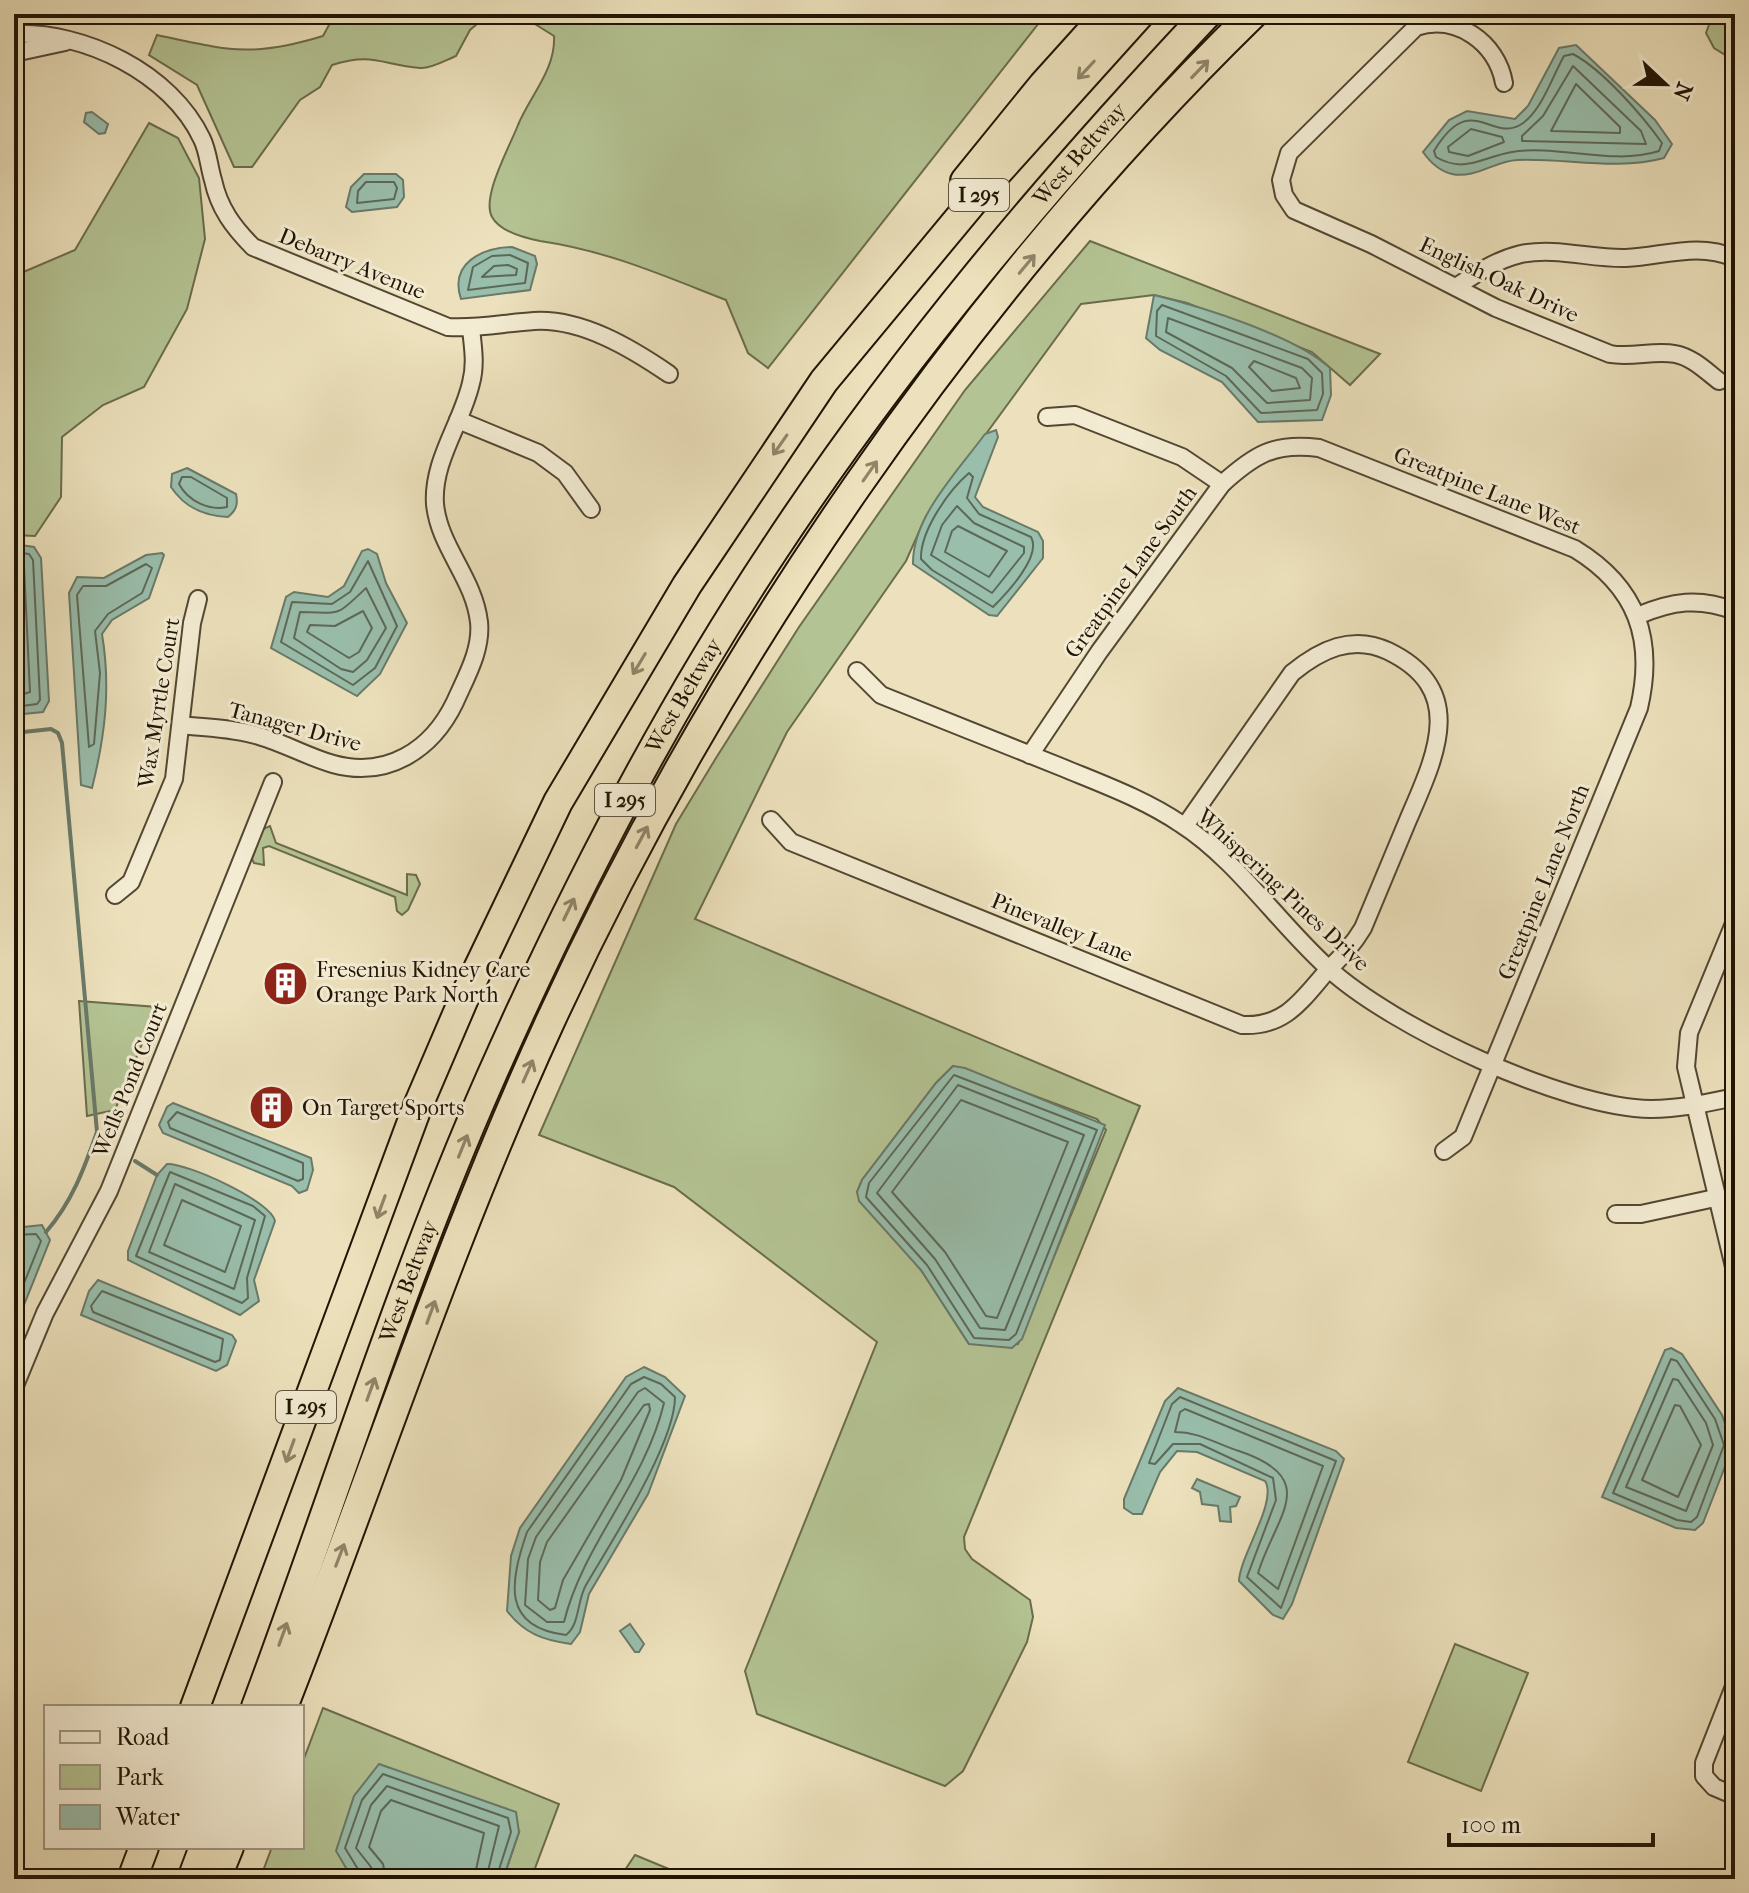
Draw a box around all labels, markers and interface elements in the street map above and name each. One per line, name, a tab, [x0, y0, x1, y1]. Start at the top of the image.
north arrow	[1625, 44, 1705, 124]
one-way arrow	[1190, 59, 1209, 79]
one-way arrow	[1078, 60, 1096, 80]
text: N	[1667, 79, 1698, 104]
street label: West Beltway	[1027, 96, 1133, 212]
road number: I 295	[949, 179, 1009, 211]
street label: Debarry Avenue	[275, 223, 429, 305]
street label: English Oak Drive	[1415, 232, 1583, 328]
one-way arrow	[1018, 254, 1036, 275]
one-way arrow	[772, 434, 788, 456]
street label: Greatpine Lane West	[1390, 442, 1584, 540]
one-way arrow	[862, 461, 879, 482]
street label: Greatpine Lane South	[1060, 480, 1203, 663]
street label: Wax Myrtle Court	[133, 616, 185, 791]
street label: West Beltway	[640, 633, 728, 759]
one-way arrow	[631, 652, 647, 675]
street label: Tanager Drive	[226, 697, 364, 757]
street label: Greatpine Lane North	[1493, 780, 1595, 984]
road number: I 295	[595, 784, 655, 816]
street label: Whispering Pines Drive	[1191, 803, 1375, 977]
one-way arrow	[634, 826, 650, 849]
street label: Pinevalley Lane	[988, 888, 1137, 968]
one-way arrow	[562, 897, 578, 921]
place label: Fresenius Kidney Care Orange Park North	[316, 957, 530, 1008]
building icon: Fresenius Kidney Care Orange Park North	[261, 959, 309, 1007]
street label: Wells Pond Court	[87, 999, 173, 1162]
one-way arrow	[521, 1059, 536, 1083]
building icon: On Target Sports	[247, 1084, 295, 1132]
place label: On Target Sports	[302, 1095, 464, 1121]
one-way arrow	[456, 1134, 471, 1159]
one-way arrow	[372, 1194, 387, 1219]
street label: West Beltway	[374, 1216, 444, 1347]
one-way arrow	[425, 1300, 439, 1325]
one-way arrow	[365, 1377, 380, 1402]
road number: I 295	[276, 1391, 336, 1423]
one-way arrow	[282, 1438, 296, 1463]
one-way arrow	[334, 1544, 348, 1568]
one-way arrow	[277, 1622, 291, 1647]
legend	[44, 1705, 304, 1849]
text: Road	[116, 1723, 170, 1751]
text: Park	[116, 1763, 164, 1791]
scale bar	[1449, 1797, 1653, 1847]
text: Water	[115, 1803, 180, 1831]
text: 100 m	[1461, 1811, 1521, 1839]

